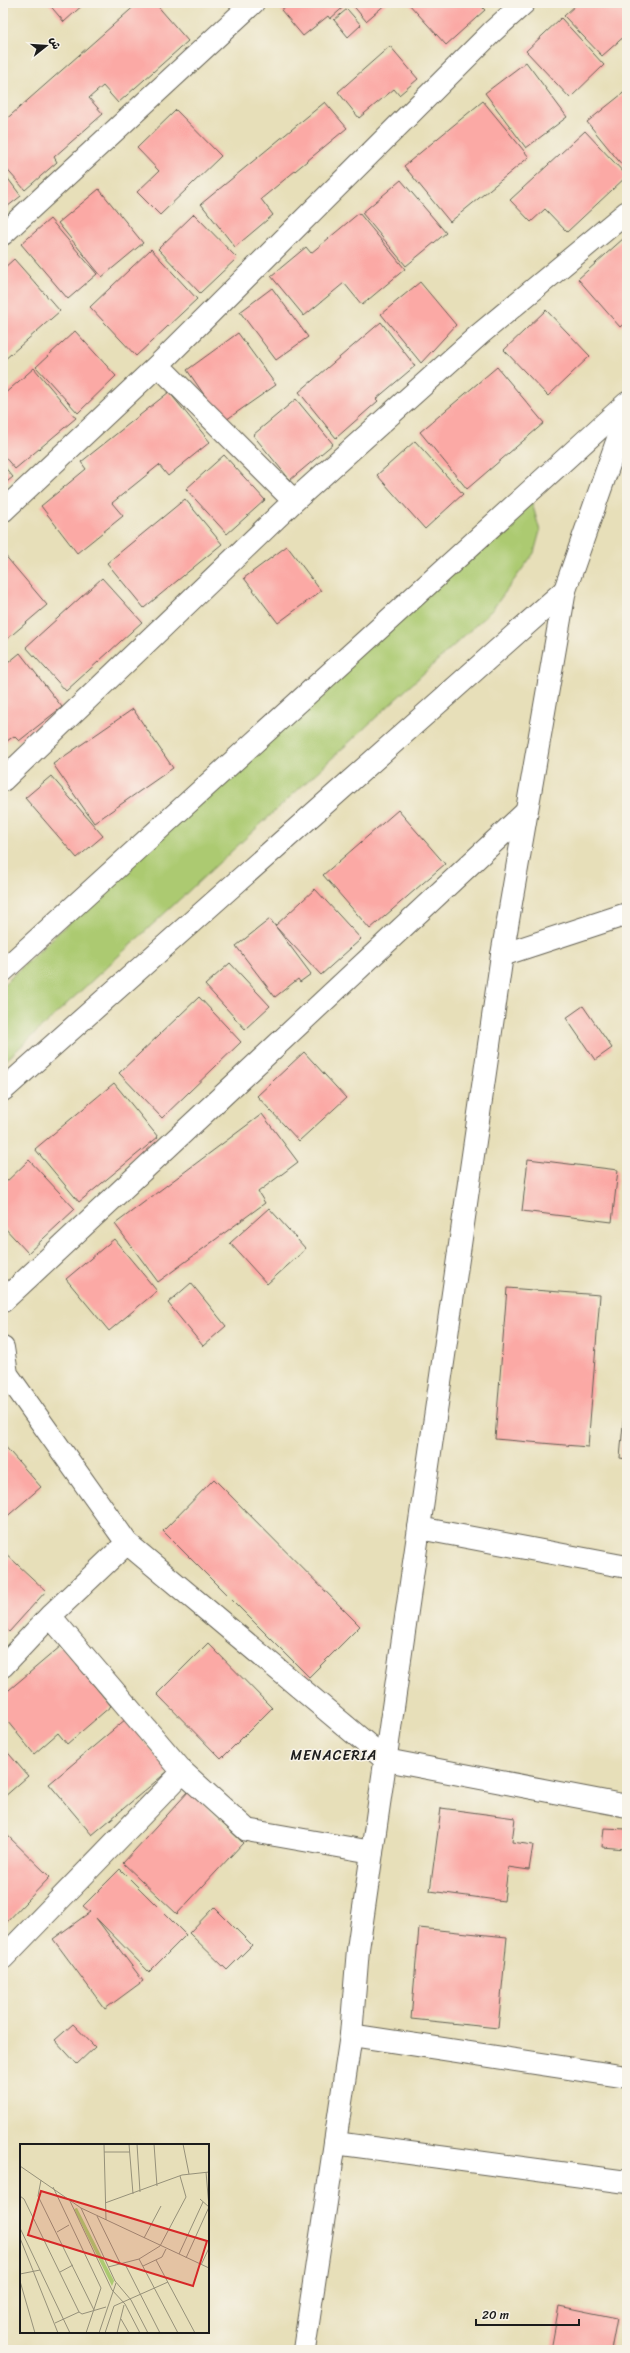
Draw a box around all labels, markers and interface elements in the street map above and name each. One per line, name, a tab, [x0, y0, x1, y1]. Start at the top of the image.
north arrow	[26, 26, 66, 66]
text: ش	[44, 35, 66, 52]
district label: MENACERIA	[291, 1743, 377, 1768]
inset map	[20, 2144, 209, 2333]
scale bar	[476, 2301, 579, 2327]
text: 20 m	[482, 2304, 509, 2326]

